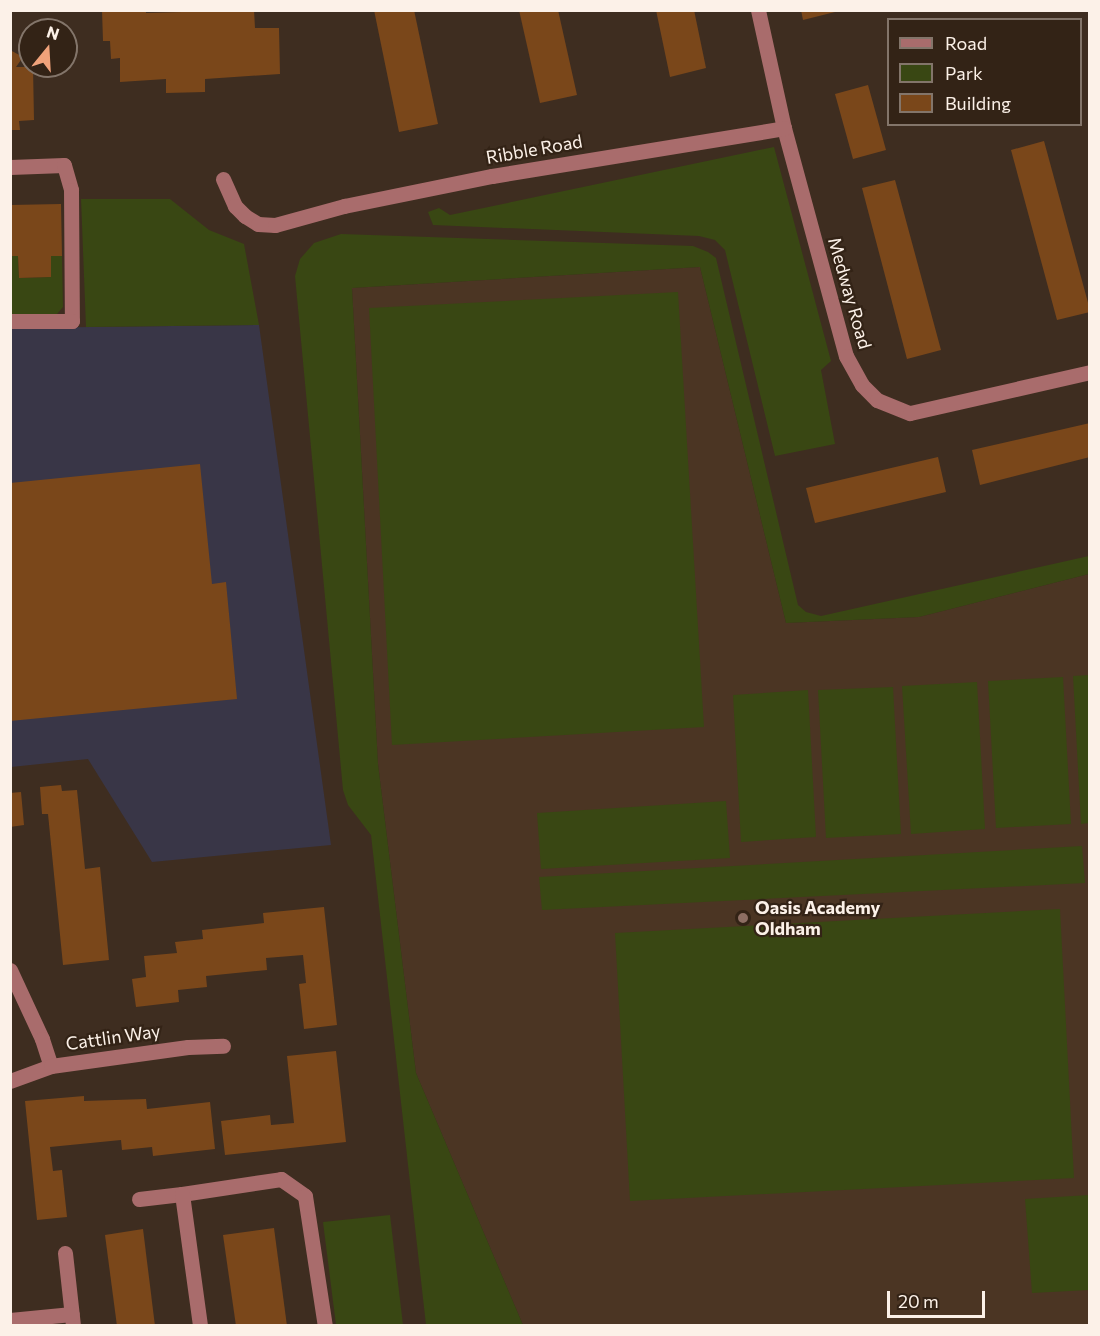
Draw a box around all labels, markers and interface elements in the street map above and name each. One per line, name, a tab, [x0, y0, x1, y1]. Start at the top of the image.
north arrow	[18, 18, 78, 78]
legend	[887, 18, 1082, 126]
text: N	[44, 21, 62, 43]
text: Road	[945, 32, 987, 54]
text: Park	[945, 62, 983, 84]
text: Building	[945, 92, 1011, 114]
street label: Ribble Road	[484, 130, 584, 168]
street label: Medway Road	[824, 235, 876, 351]
place label: Oasis Academy Oldham	[755, 897, 880, 940]
marker: Oasis Academy Oldham	[736, 911, 750, 925]
street label: Cattlin Way	[64, 1020, 162, 1054]
scale bar	[890, 1279, 988, 1317]
text: 20 m	[898, 1290, 939, 1312]

